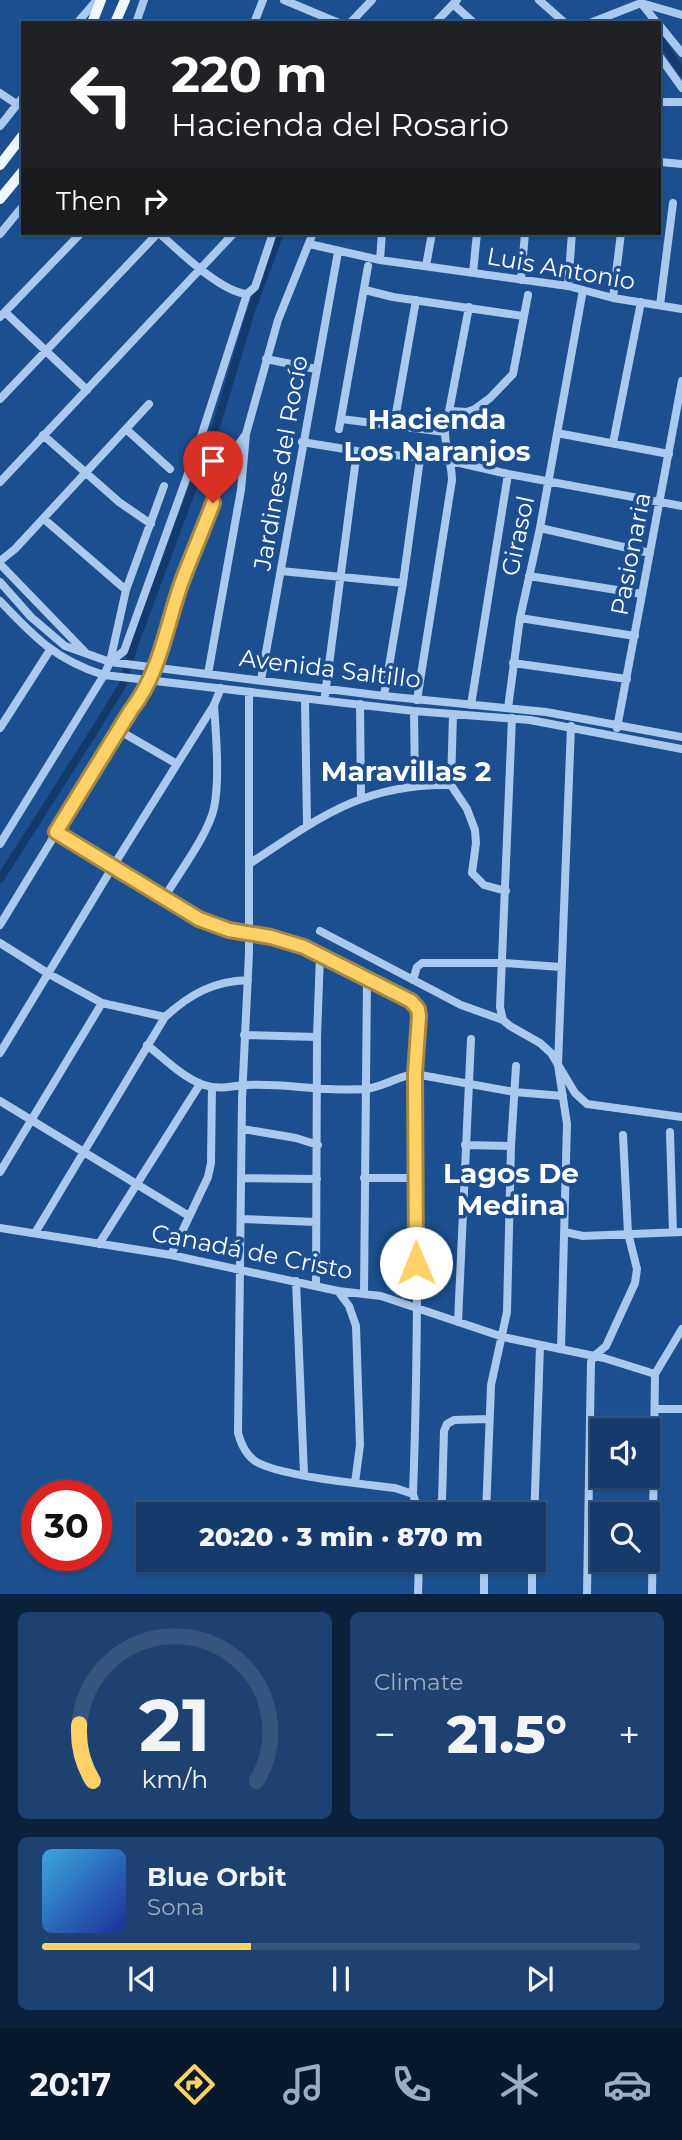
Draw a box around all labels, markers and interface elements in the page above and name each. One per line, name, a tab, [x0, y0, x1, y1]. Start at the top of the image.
text: 220 m	[171, 45, 327, 104]
icon: left	[56, 49, 147, 140]
text: Hacienda del Rosario	[171, 105, 509, 144]
icon: right	[136, 182, 174, 220]
text: Then	[56, 185, 122, 217]
street label: Luis Antonio	[485, 241, 637, 296]
street label: Jardines del Rocío	[247, 353, 314, 574]
district label: Hacienda Los Naranjos	[343, 402, 531, 468]
pin	[183, 431, 243, 503]
icon: arrive	[194, 442, 232, 480]
street label: Pasionaria	[604, 490, 657, 618]
street label: Girasol	[495, 493, 540, 579]
street label: Avenida Saltillo	[238, 643, 422, 694]
district label: Maravillas 2	[321, 754, 491, 788]
district label: Lagos De Medina	[443, 1156, 579, 1222]
street label: Canadá de Cristo	[149, 1218, 355, 1285]
position arrow	[379, 1226, 453, 1300]
map controls	[590, 1418, 660, 1572]
button: sound	[590, 1418, 660, 1488]
speed limit sign: 30	[21, 1480, 112, 1571]
button: search	[590, 1502, 660, 1572]
text: 20:20 · 3 min · 870 m	[199, 1521, 483, 1553]
text: Climate	[374, 1668, 463, 1696]
text: 21	[139, 1682, 211, 1770]
text: 21.5°	[447, 1703, 567, 1766]
text: −	[374, 1711, 396, 1758]
text: +	[618, 1711, 640, 1758]
text: km/h	[142, 1764, 208, 1794]
text: Blue Orbit	[147, 1861, 286, 1893]
text: Sona	[147, 1893, 205, 1921]
icon: previous	[123, 1960, 161, 1998]
icon: pause	[322, 1960, 360, 1998]
icon: next	[521, 1960, 559, 1998]
icon: directions	[170, 2060, 219, 2109]
icon: music	[279, 2060, 328, 2109]
icon: phone	[387, 2060, 436, 2109]
icon: climate	[495, 2060, 544, 2109]
icon: car	[603, 2060, 652, 2109]
text: 20:17	[30, 2065, 111, 2104]

